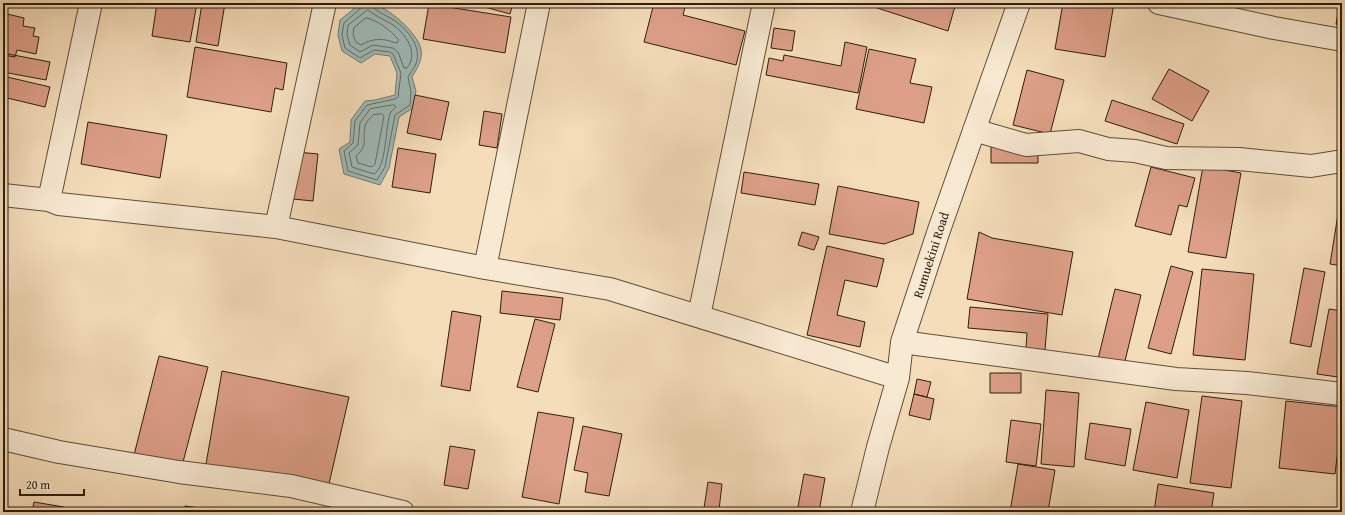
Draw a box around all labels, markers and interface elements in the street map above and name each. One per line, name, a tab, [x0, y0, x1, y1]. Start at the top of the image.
street label: Rumuekini Road	[908, 209, 954, 301]
scale bar	[20, 471, 84, 497]
text: 20 m	[26, 476, 50, 493]

